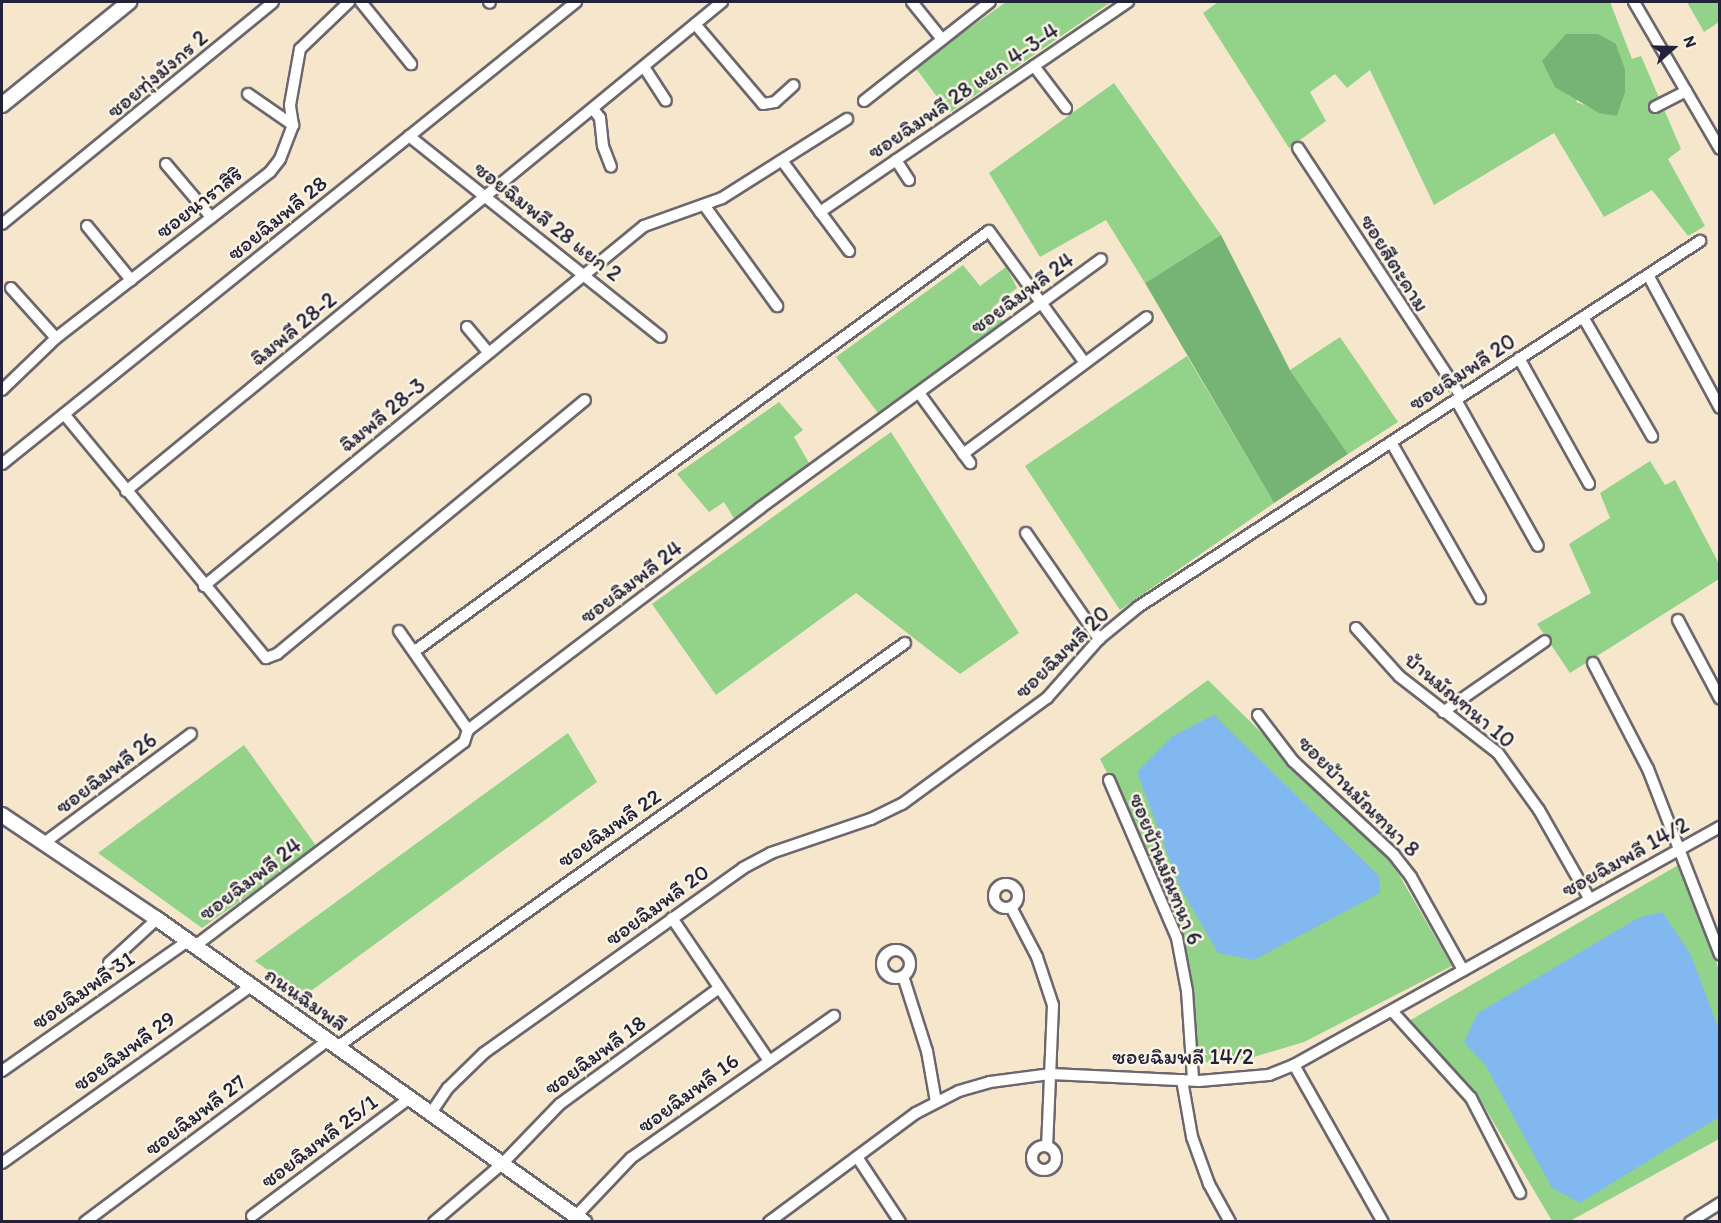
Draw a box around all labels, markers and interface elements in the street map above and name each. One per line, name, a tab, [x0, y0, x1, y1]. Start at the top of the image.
street label: ซอยฉิมพลี 28 แยก 4-3-4	[862, 17, 1064, 165]
north arrow	[1643, 18, 1703, 78]
street label: ซอยทุ่งมังกร 2	[101, 24, 213, 124]
text: N	[1680, 33, 1701, 50]
street label: ซอยฉิมพลี 28 แยก 2	[469, 155, 627, 287]
street label: ซอยนาราสิริ	[150, 160, 248, 244]
street label: ซอยฉิมพลี 28	[222, 170, 332, 266]
street label: ซอยสีตะคาม	[1355, 209, 1435, 317]
street label: ซอยฉิมพลี 24	[965, 247, 1079, 339]
street label: ฉิมพลี 28-2	[245, 286, 341, 372]
street label: ซอยฉิมพลี 20	[1404, 328, 1520, 416]
street label: ฉิมพลี 28-3	[333, 372, 431, 458]
street label: ซอยฉิมพลี 24	[574, 535, 688, 629]
street label: ซอยฉิมพลี 20	[1009, 600, 1115, 704]
street label: บ้านมัณฑนา 10	[1400, 646, 1520, 754]
street label: ซอยฉิมพลี 26	[50, 726, 162, 820]
street label: ซอยบ้านมัณฑนา 8	[1293, 730, 1425, 862]
street label: ซอยฉิมพลี 22	[552, 783, 666, 873]
street label: ซอยบ้านมัณฑนา 6	[1124, 789, 1208, 949]
street label: ซอยฉิมพลี 14/2	[1557, 811, 1693, 903]
street label: ซอยฉิมพลี 24	[193, 832, 307, 926]
street label: ซอยฉิมพลี 20	[600, 858, 714, 952]
street label: ซอยฉิมพลี 31	[27, 945, 139, 1035]
street label: ถนนฉิมพลี	[260, 961, 352, 1037]
street label: ซอยฉิมพลี 29	[68, 1005, 180, 1097]
street label: ซอยฉิมพลี 18	[539, 1009, 651, 1101]
street label: ซอยฉิมพลี 14/2	[1112, 1044, 1254, 1070]
street label: ซอยฉิมพลี 16	[632, 1047, 744, 1139]
street label: ซอยฉิมพลี 27	[139, 1068, 251, 1162]
street label: ซอยฉิมพลี 25/1	[255, 1088, 383, 1194]

